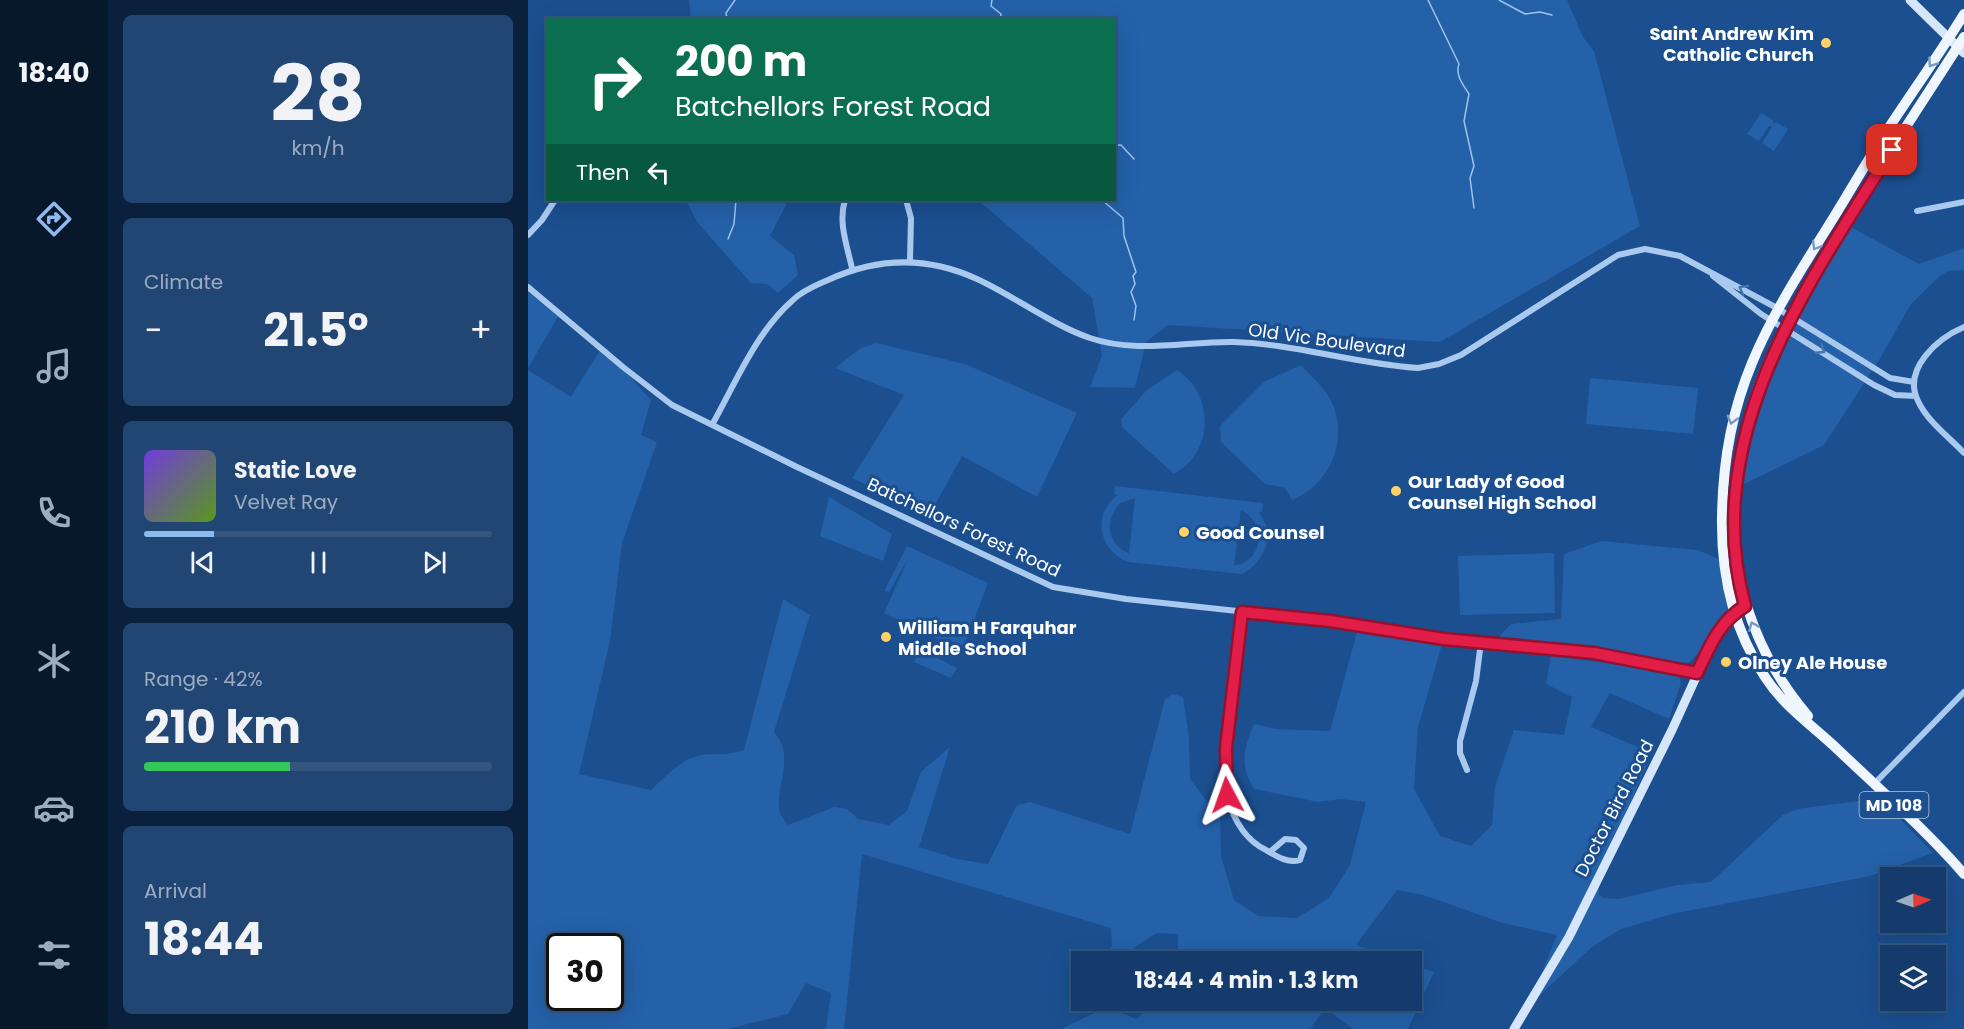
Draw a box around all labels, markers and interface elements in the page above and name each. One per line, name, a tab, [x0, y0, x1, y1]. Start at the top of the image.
place label: Saint Andrew Kim Catholic Church	[1649, 21, 1814, 67]
text: 200 m	[675, 32, 807, 91]
marker: Saint Andrew Kim Catholic Church	[1819, 36, 1833, 50]
text: 28	[270, 39, 366, 148]
icon: right	[576, 42, 654, 120]
text: 18:40	[18, 54, 90, 91]
one-way arrow	[1928, 57, 1939, 68]
text: Batchellors Forest Road	[675, 88, 991, 125]
pin	[1866, 124, 1917, 175]
icon: arrive	[1875, 133, 1908, 166]
text: km/h	[291, 134, 345, 162]
icon: left	[642, 156, 675, 189]
text: Then	[576, 157, 630, 188]
icon: directions	[33, 198, 75, 240]
one-way arrow	[1813, 239, 1824, 250]
text: Climate	[144, 268, 223, 296]
one-way arrow	[1739, 285, 1750, 296]
text: 21.5°	[263, 299, 369, 362]
text: −	[144, 307, 162, 354]
text: +	[469, 307, 492, 354]
street label: Old Vic Boulevard	[1247, 317, 1407, 363]
one-way arrow	[1814, 343, 1825, 354]
icon: music	[33, 345, 75, 387]
one-way arrow	[1727, 414, 1739, 425]
text: Static Love	[234, 455, 357, 486]
place label: Our Lady of Good Counsel High School	[1408, 469, 1597, 515]
street label: Batchellors Forest Road	[863, 471, 1065, 583]
marker: Our Lady of Good Counsel High School	[1389, 484, 1403, 498]
text: Velvet Ray	[234, 488, 338, 516]
icon: phone	[33, 492, 75, 534]
place label: Good Counsel	[1196, 520, 1325, 545]
marker: Good Counsel	[1177, 525, 1191, 539]
icon: previous	[186, 546, 219, 579]
icon: pause	[302, 546, 335, 579]
icon: next	[418, 546, 451, 579]
place label: William H Farquhar Middle School	[898, 615, 1077, 661]
one-way arrow	[1748, 622, 1760, 633]
marker: William H Farquhar Middle School	[879, 630, 893, 644]
icon: climate	[33, 640, 75, 682]
place label: Olney Ale House	[1738, 650, 1887, 675]
marker: Olney Ale House	[1719, 655, 1733, 669]
text: Range · 42%	[144, 665, 263, 693]
text: 210 km	[144, 696, 301, 759]
street label: Doctor Bird Road	[1569, 735, 1659, 881]
position arrow	[1195, 763, 1259, 827]
icon: car	[33, 787, 75, 829]
road number: MD 108	[1860, 792, 1928, 818]
north arrow	[1880, 867, 1946, 933]
map controls	[1880, 867, 1946, 1011]
text: Arrival	[144, 877, 207, 905]
text: 18:44	[144, 908, 264, 971]
speed limit sign: 30	[546, 933, 624, 1011]
icon: filters	[33, 934, 75, 976]
button: layers	[1880, 945, 1946, 1011]
text: 18:44 · 4 min · 1.3 km	[1135, 965, 1358, 996]

